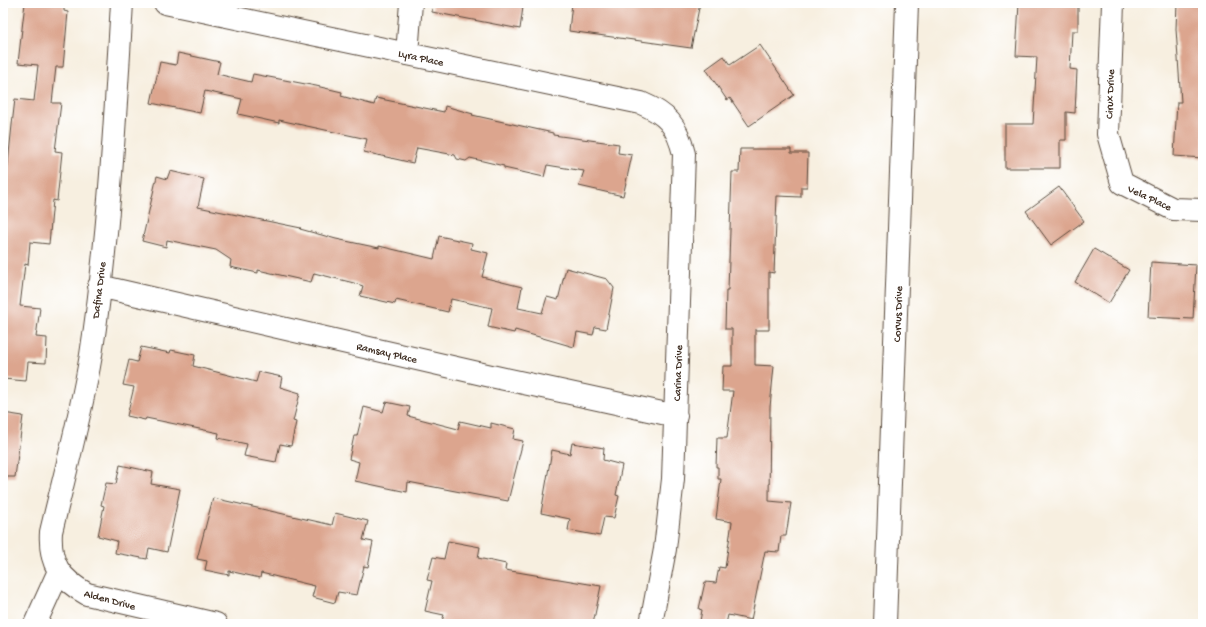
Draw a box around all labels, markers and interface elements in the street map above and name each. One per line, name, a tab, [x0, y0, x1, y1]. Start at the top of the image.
street label: Lyra Place	[397, 48, 445, 70]
street label: Cirux Drive	[1104, 69, 1118, 119]
street label: Vela Place	[1124, 183, 1173, 214]
street label: Dafina Drive	[89, 261, 109, 320]
street label: Corvus Drive	[892, 285, 906, 342]
street label: Ramsay Place	[355, 341, 418, 367]
street label: Carina Drive	[672, 344, 686, 401]
street label: Alden Drive	[82, 588, 137, 614]

